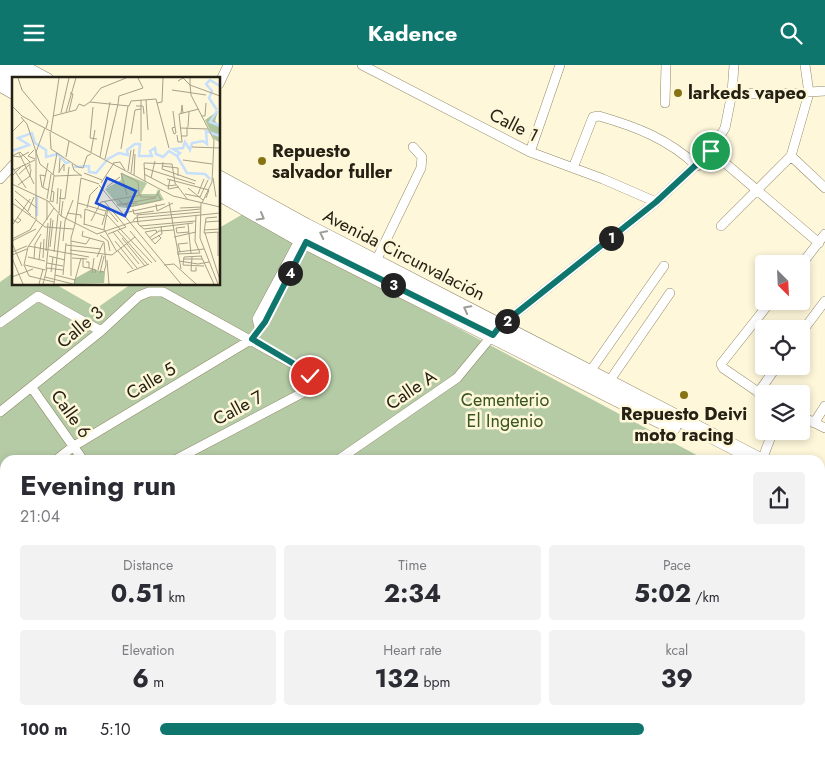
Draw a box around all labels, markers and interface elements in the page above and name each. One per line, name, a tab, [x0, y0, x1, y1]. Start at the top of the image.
text: Kadence	[368, 17, 457, 49]
icon: menu	[20, 19, 48, 47]
icon: search	[777, 19, 805, 47]
inset map	[12, 77, 220, 285]
place label: larkeds vapeo	[688, 80, 807, 106]
marker: larkeds vapeo	[672, 87, 684, 99]
street label: Calle 1	[485, 102, 543, 148]
pin	[690, 130, 732, 172]
icon: arrive	[697, 137, 725, 165]
place label: Repuesto salvador fuller	[272, 138, 393, 185]
marker: Repuesto salvador fuller	[256, 155, 268, 167]
street label: Avenida Circunvalación	[319, 203, 489, 307]
one-way arrow	[256, 211, 265, 221]
pin: 1	[598, 225, 624, 251]
text: 1	[608, 228, 615, 248]
one-way arrow	[319, 230, 328, 240]
north arrow	[755, 255, 810, 310]
map controls	[755, 255, 810, 440]
pin: 4	[278, 261, 302, 285]
text: 4	[286, 263, 295, 283]
pin: 3	[380, 273, 406, 297]
text: 3	[389, 275, 398, 295]
street label: Calle 3	[51, 300, 109, 354]
one-way arrow	[464, 305, 473, 315]
pin: 2	[494, 309, 520, 333]
text: 2	[503, 311, 512, 331]
button: locate	[755, 320, 810, 375]
pin	[289, 355, 331, 397]
street label: Calle 5	[121, 356, 181, 406]
icon: check	[296, 362, 324, 390]
street label: Calle A	[381, 364, 442, 416]
street label: Calle 6	[45, 384, 97, 444]
street label: Calle 7	[208, 384, 268, 432]
button: layers	[755, 385, 810, 440]
park label: Cementerio El Ingenio	[461, 387, 549, 434]
marker: Repuesto Deivi moto racing	[678, 389, 690, 401]
place label: Repuesto Deivi moto racing	[621, 401, 747, 448]
text: Evening run	[20, 465, 176, 506]
button: share	[753, 472, 805, 524]
text: 21:04	[20, 505, 60, 528]
text: Distance	[123, 555, 173, 575]
text: Time	[398, 555, 427, 575]
text: Pace	[663, 555, 691, 575]
text: 0.51	[111, 575, 164, 611]
text: 2:34	[384, 575, 441, 611]
text: 5:02	[634, 575, 691, 611]
text: km	[164, 587, 186, 607]
text: /km	[691, 587, 720, 607]
text: Elevation	[122, 640, 175, 660]
text: Heart rate	[383, 640, 442, 660]
text: kcal	[666, 640, 688, 660]
text: 6	[132, 660, 149, 696]
text: 132	[375, 660, 419, 696]
text: 39	[661, 660, 693, 696]
text: m	[149, 672, 164, 692]
text: bpm	[419, 672, 450, 692]
text: 100 m	[20, 718, 67, 741]
text: 5:10	[100, 718, 131, 741]

